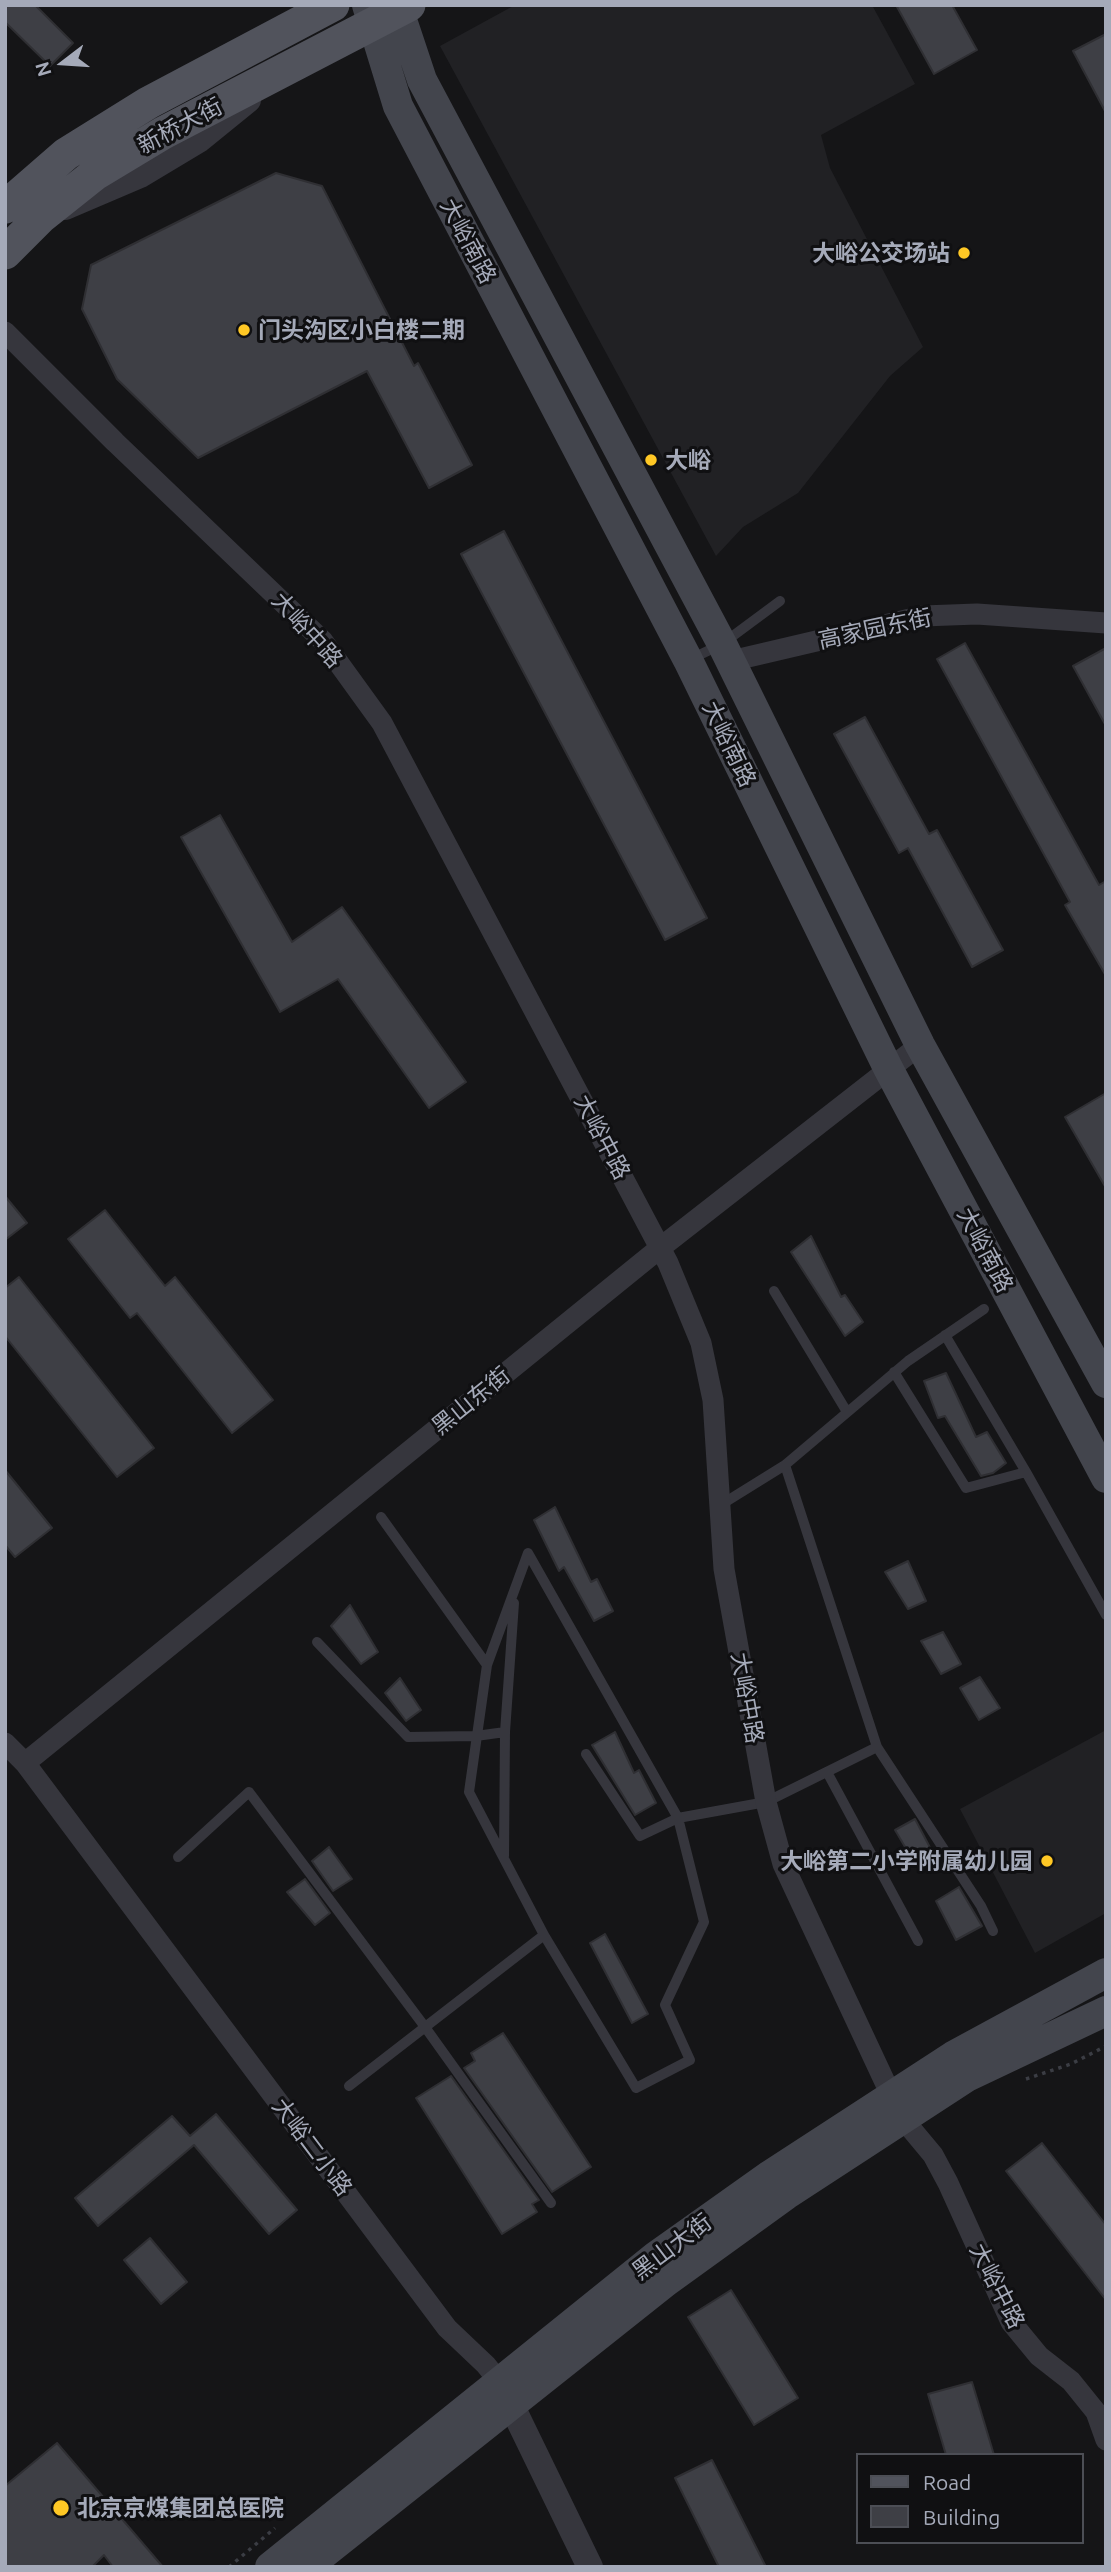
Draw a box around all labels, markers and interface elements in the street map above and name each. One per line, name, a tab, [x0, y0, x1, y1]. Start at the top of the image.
north arrow	[28, 28, 98, 98]
text: N	[30, 59, 56, 79]
street label: 新桥大街	[133, 92, 227, 160]
street label: 大峪南路	[434, 194, 502, 288]
place label: 大峪公交场站	[812, 239, 950, 267]
marker: 大峪公交场站	[956, 245, 972, 261]
place label: 门头沟区小白楼二期	[258, 316, 465, 344]
marker: 门头沟区小白楼二期	[236, 322, 252, 338]
place label: 大峪	[665, 446, 711, 474]
marker: 大峪	[643, 452, 659, 468]
street label: 大峪中路	[266, 587, 348, 673]
street label: 高家园东街	[816, 604, 934, 654]
street label: 大峪南路	[696, 697, 762, 791]
street label: 大峪中路	[568, 1090, 636, 1184]
street label: 大峪南路	[951, 1203, 1019, 1297]
street label: 黑山东街	[427, 1361, 515, 1441]
street label: 大峪中路	[725, 1650, 769, 1746]
place label: 大峪第二小学附属幼儿园	[780, 1847, 1033, 1875]
marker: 大峪第二小学附属幼儿园	[1039, 1853, 1055, 1869]
street label: 大峪二小路	[266, 2093, 358, 2201]
street label: 黑山大街	[627, 2208, 717, 2286]
street label: 大峪中路	[964, 2239, 1030, 2333]
legend	[856, 2453, 1083, 2544]
text: Road	[923, 2470, 971, 2494]
place label: 北京京煤集团总医院	[77, 2494, 284, 2522]
marker: 北京京煤集团总医院	[51, 2498, 71, 2518]
text: Building	[923, 2505, 1000, 2529]

